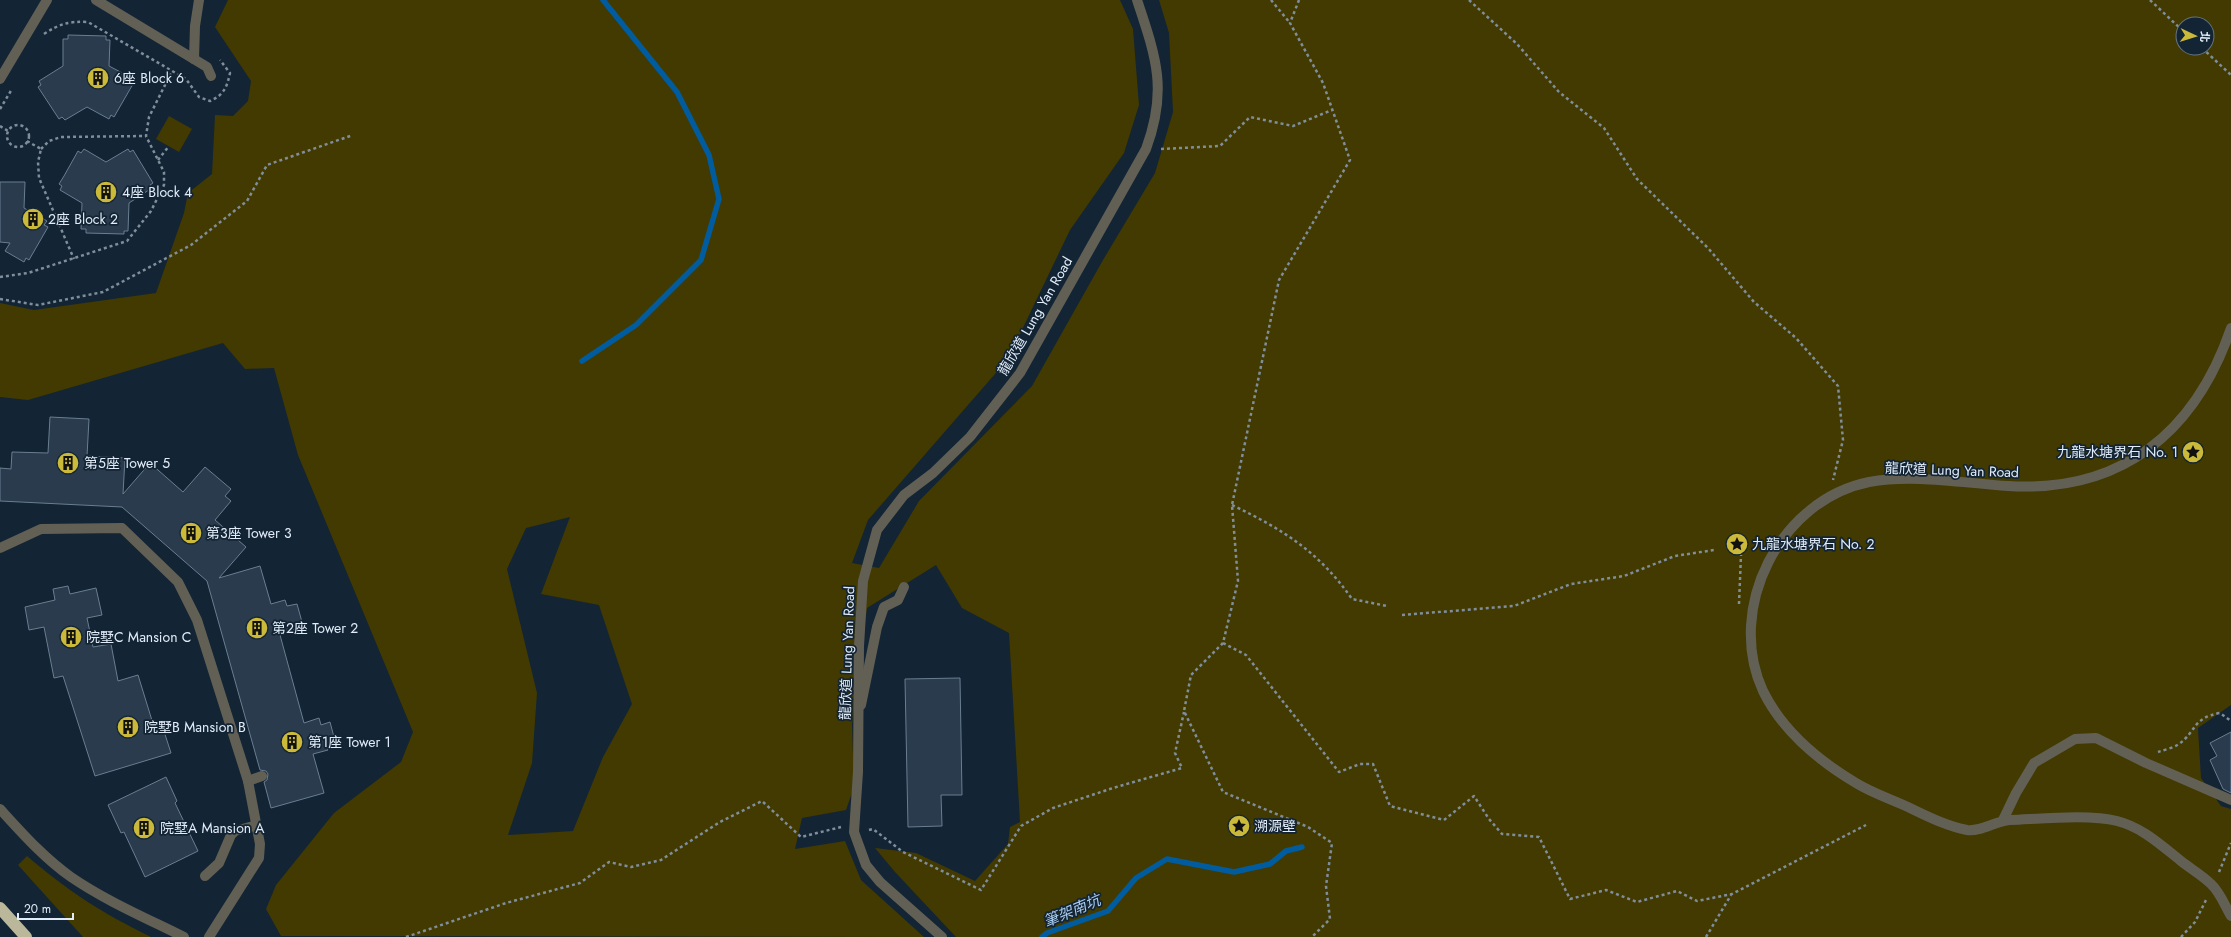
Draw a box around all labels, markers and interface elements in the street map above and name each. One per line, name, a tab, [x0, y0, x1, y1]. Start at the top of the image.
north arrow	[2175, 16, 2215, 56]
text: 北	[2197, 31, 2213, 43]
building icon: 6座 Block 6	[85, 65, 111, 91]
place label: 6座 Block 6	[114, 68, 184, 88]
building icon: 4座 Block 4	[93, 179, 119, 205]
place label: 4座 Block 4	[122, 182, 192, 202]
building icon: 2座 Block 2	[20, 206, 46, 232]
place label: 2座 Block 2	[48, 209, 118, 229]
street label: 龍欣道 Lung Yan Road	[993, 253, 1077, 379]
place icon: 九龍水塘界石 No. 1	[2180, 439, 2206, 465]
place label: 九龍水塘界石 No. 1	[2057, 442, 2178, 462]
building icon: 第5座 Tower 5	[55, 450, 81, 476]
place label: 第5座 Tower 5	[84, 453, 170, 473]
street label: 龍欣道 Lung Yan Road	[1885, 458, 2019, 482]
building icon: 第3座 Tower 3	[178, 520, 204, 546]
place label: 第3座 Tower 3	[206, 523, 292, 543]
place icon: 九龍水塘界石 No. 2	[1724, 531, 1750, 557]
place label: 九龍水塘界石 No. 2	[1752, 534, 1874, 554]
street label: 龍欣道 Lung Yan Road	[835, 586, 859, 720]
building icon: 第2座 Tower 2	[244, 615, 270, 641]
place label: 第2座 Tower 2	[272, 618, 358, 638]
building icon: 院墅C Mansion C	[58, 624, 84, 650]
place label: 院墅C Mansion C	[86, 627, 191, 647]
building icon: 院墅B Mansion B	[115, 714, 141, 740]
place label: 院墅B Mansion B	[144, 717, 246, 737]
building icon: 第1座 Tower 1	[279, 729, 305, 755]
place label: 第1座 Tower 1	[308, 732, 391, 752]
place icon: 溯源壁	[1226, 813, 1252, 839]
building icon: 院墅A Mansion A	[131, 815, 157, 841]
place label: 溯源壁	[1254, 816, 1296, 836]
place label: 院墅A Mansion A	[160, 818, 265, 838]
water label: 筆架南坑	[1040, 888, 1106, 933]
scale bar	[18, 895, 73, 921]
text: 20 m	[24, 900, 51, 918]

